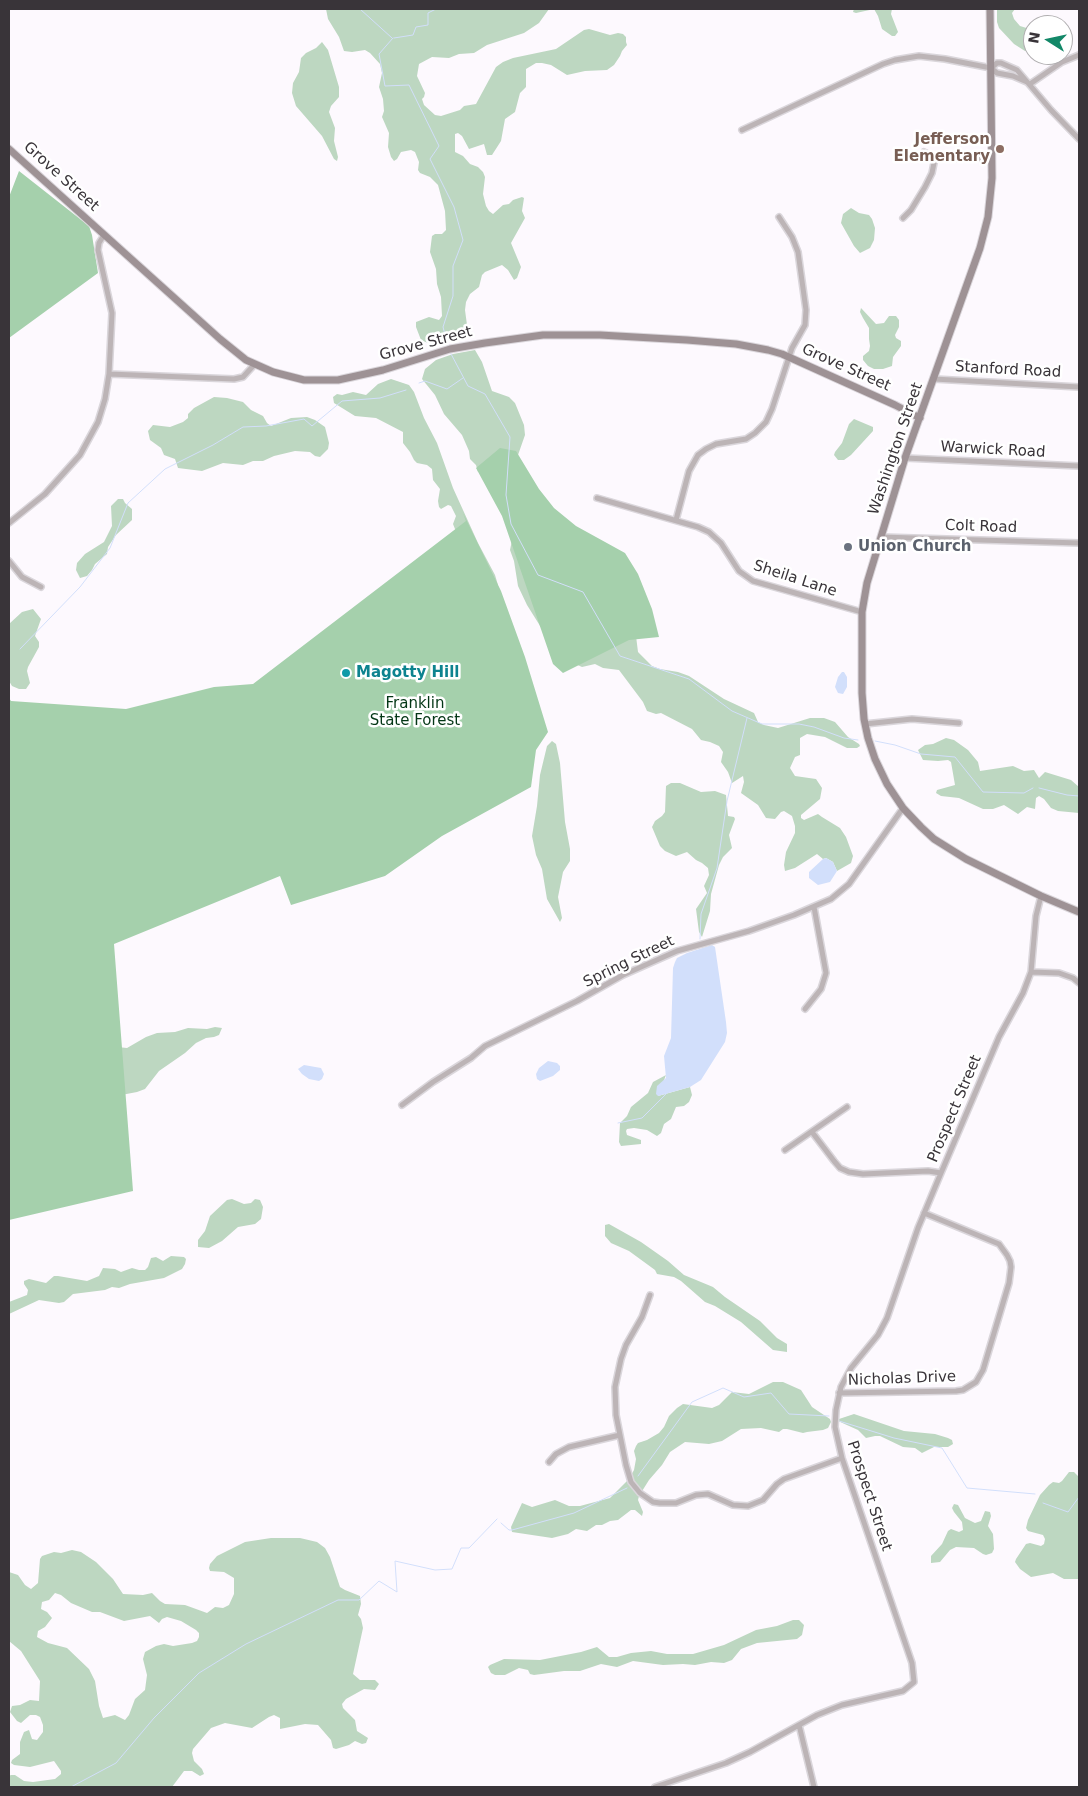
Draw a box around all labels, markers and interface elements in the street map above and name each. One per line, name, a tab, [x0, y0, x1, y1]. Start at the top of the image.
north arrow	[1023, 15, 1073, 65]
text: N	[1025, 30, 1043, 45]
place label: Jefferson Elementary	[893, 131, 990, 166]
street label: Grove Street	[20, 138, 102, 216]
marker: Jefferson Elementary	[994, 143, 1006, 155]
street label: Grove Street	[378, 323, 474, 365]
street label: Grove Street	[799, 340, 893, 396]
street label: Stanford Road	[954, 358, 1062, 382]
street label: Washington Street	[865, 381, 927, 517]
street label: Warwick Road	[940, 438, 1046, 462]
street label: Colt Road	[945, 517, 1017, 537]
place label: Union Church	[858, 538, 972, 556]
marker: Union Church	[842, 541, 854, 553]
street label: Sheila Lane	[751, 557, 839, 601]
place label: Magotty Hill	[356, 664, 459, 682]
marker: Magotty Hill	[340, 667, 352, 679]
park label: Franklin State Forest	[370, 695, 460, 730]
street label: Spring Street	[581, 932, 677, 992]
street label: Prospect Street	[924, 1053, 986, 1165]
street label: Nicholas Drive	[848, 1368, 956, 1390]
street label: Prospect Street	[843, 1439, 895, 1553]

